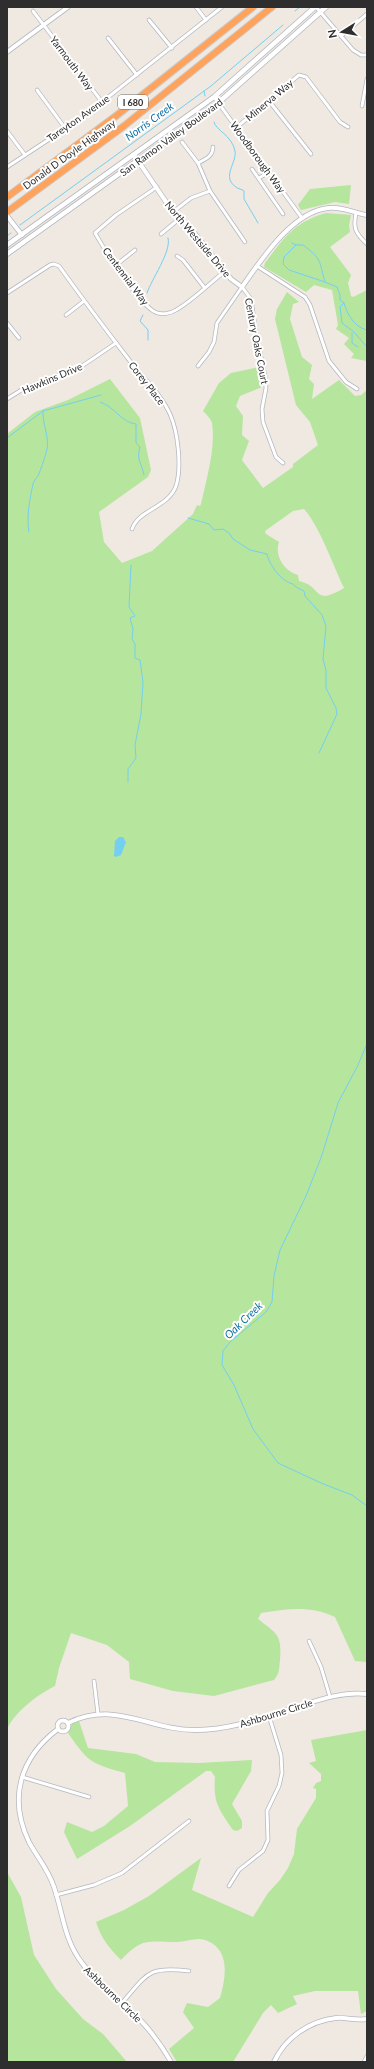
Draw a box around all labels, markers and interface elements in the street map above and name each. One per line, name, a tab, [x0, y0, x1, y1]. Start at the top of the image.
north arrow	[322, 12, 362, 52]
text: N	[325, 29, 339, 39]
street label: Yarmouth Way	[48, 34, 97, 93]
street label: Minerva Way	[243, 76, 296, 123]
street label: Tareyton Avenue	[44, 92, 112, 144]
road number: I 680	[118, 95, 148, 109]
street label: San Ramon Valley Boulevard	[117, 96, 225, 178]
water label: Norris Creek	[122, 99, 176, 143]
street label: Donald D Doyle Highway	[20, 116, 118, 192]
street label: Woodborough Way	[228, 119, 289, 196]
street label: North Westside Drive	[163, 199, 233, 279]
street label: Centennial Way	[100, 245, 152, 308]
street label: Century Oaks Court	[243, 297, 271, 385]
street label: Corey Place	[126, 359, 168, 407]
street label: Hawkins Drive	[20, 360, 84, 396]
water label: Oak Creek	[221, 1298, 265, 1341]
street label: Ashbourne Circle	[238, 1696, 314, 1730]
street label: Ashbourne Circle	[82, 1963, 144, 2025]

